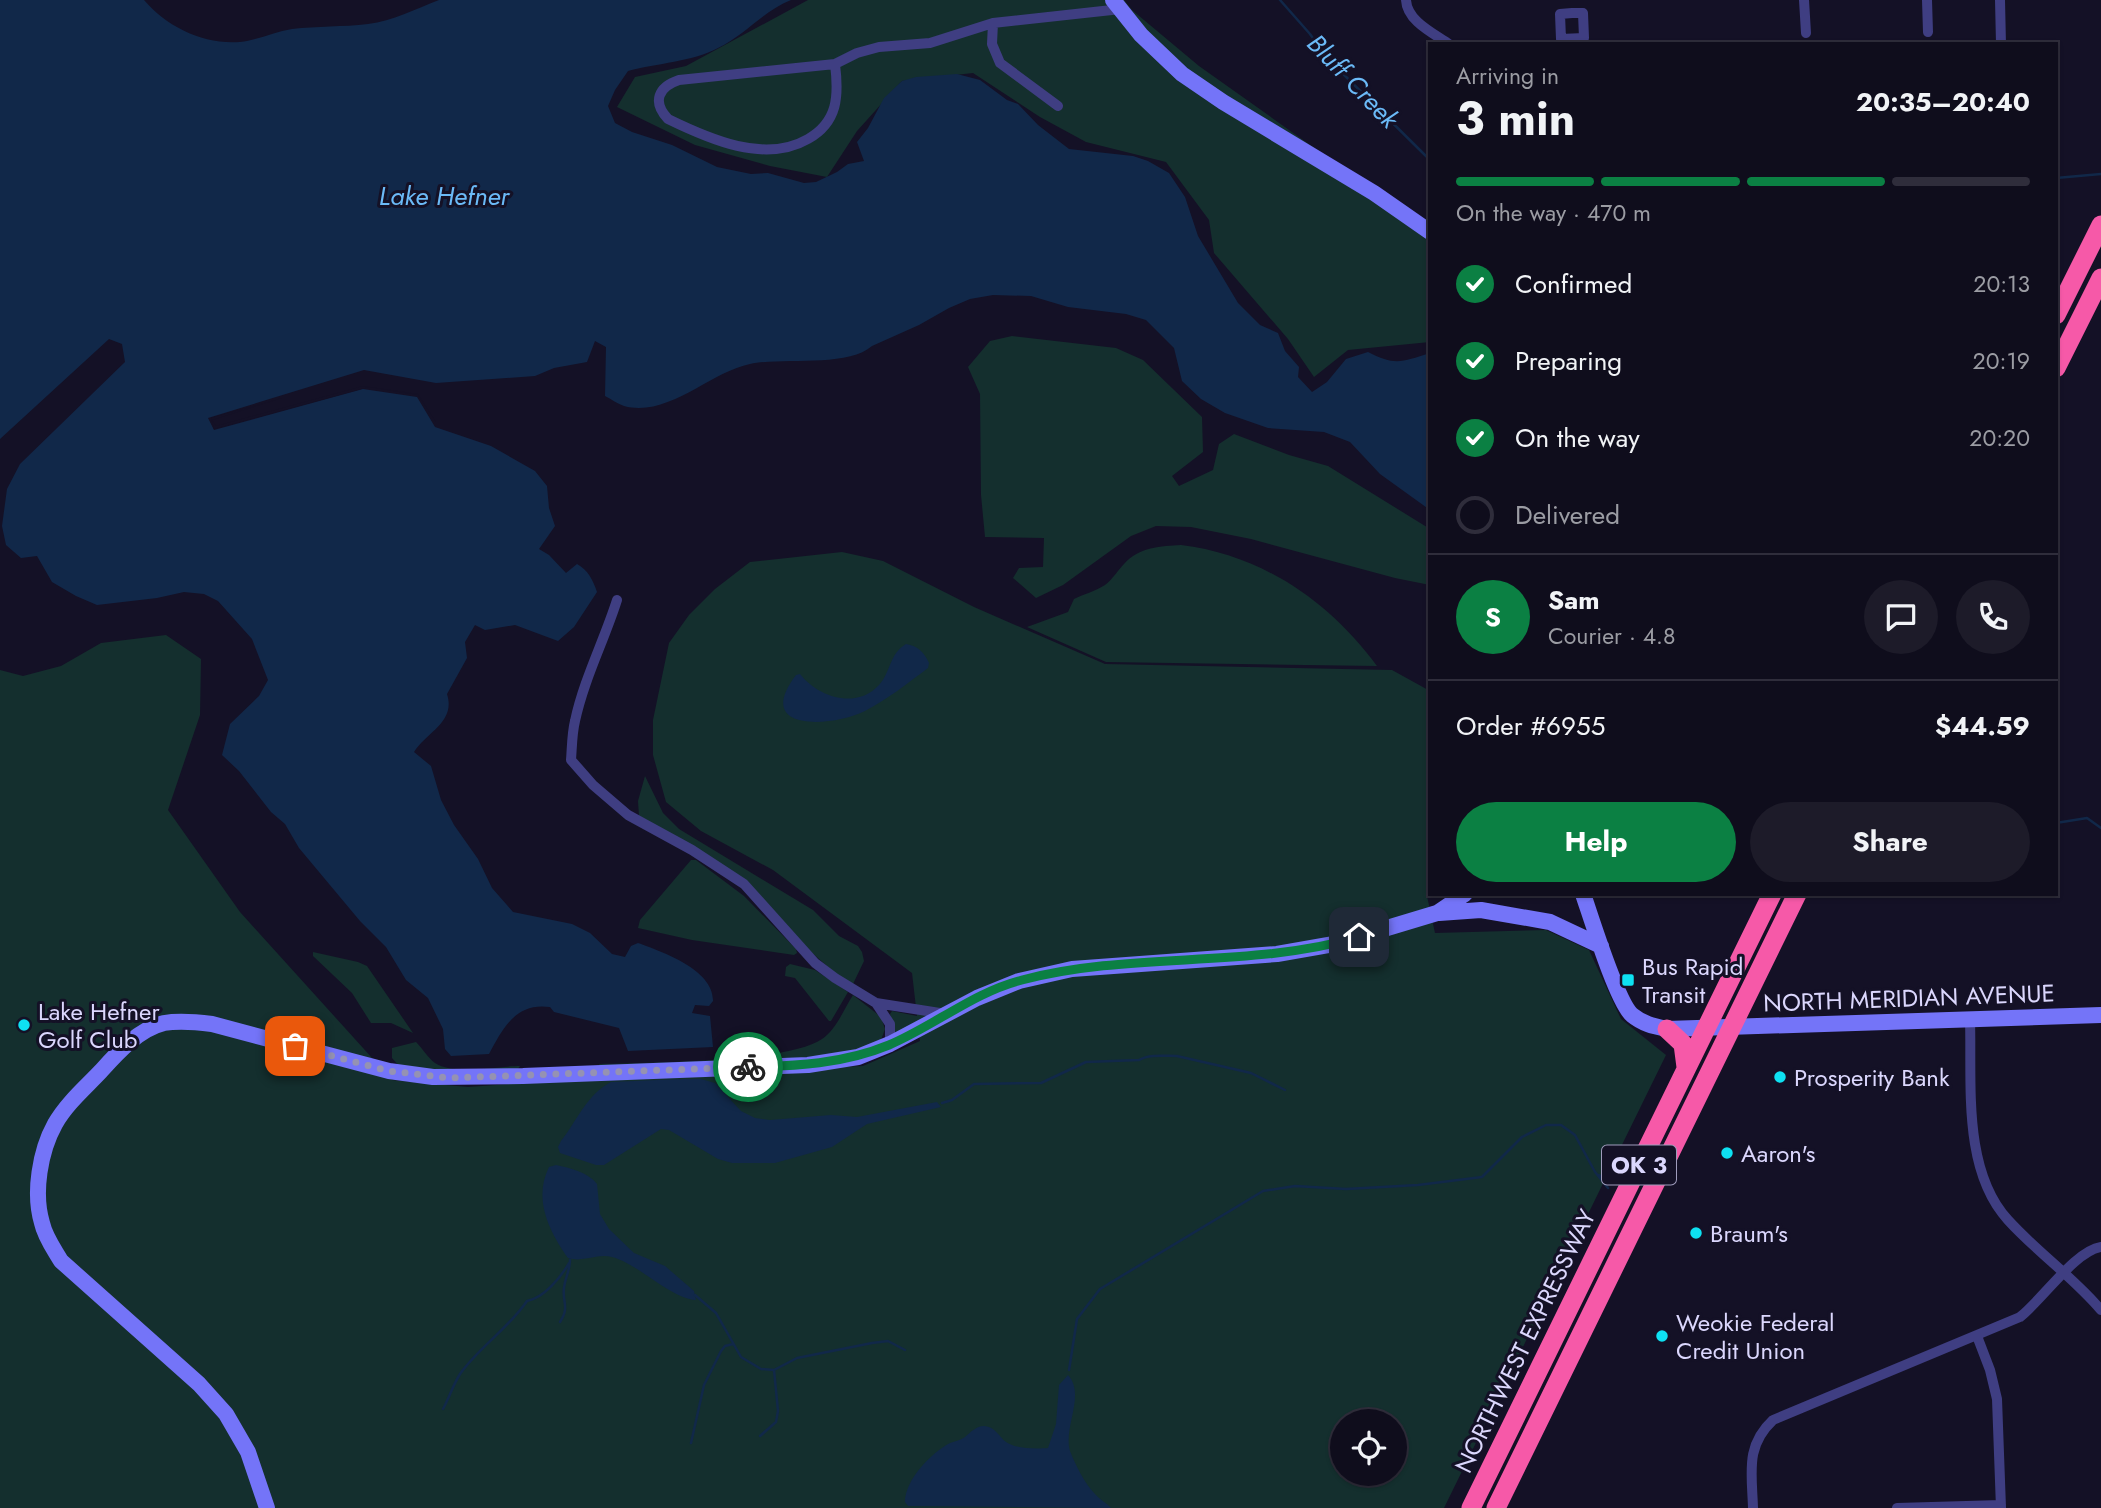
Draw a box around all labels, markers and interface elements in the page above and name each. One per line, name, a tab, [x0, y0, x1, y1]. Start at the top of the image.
water label: Bluff Creek	[1298, 25, 1409, 138]
text: Arriving in	[1456, 59, 1559, 93]
text: 20:35–20:40	[1856, 83, 2030, 121]
text: 3 min	[1456, 86, 1575, 152]
water label: Lake Hefner	[379, 177, 511, 215]
text: On the way · 470 m	[1456, 196, 1651, 230]
icon: check	[1456, 265, 1494, 303]
text: Confirmed	[1515, 265, 1632, 303]
text: 20:13	[1973, 267, 2030, 301]
icon: check	[1456, 342, 1494, 380]
text: Preparing	[1515, 342, 1622, 380]
text: 20:19	[1973, 344, 2030, 378]
icon: check	[1456, 419, 1494, 457]
text: On the way	[1515, 419, 1640, 457]
text: 20:20	[1969, 421, 2030, 455]
text: Delivered	[1515, 496, 1620, 534]
button: chat	[1864, 580, 1938, 654]
button: phone	[1956, 580, 2030, 654]
text: Sam	[1548, 581, 1600, 619]
text: S	[1485, 598, 1501, 636]
text: Courier · 4.8	[1548, 619, 1676, 653]
text: Order #6955	[1456, 707, 1605, 745]
text: $44.59	[1935, 707, 2030, 745]
button: Help	[1456, 802, 1736, 882]
button: Share	[1750, 802, 2030, 882]
pin	[1329, 907, 1389, 967]
icon: home	[1340, 918, 1378, 956]
place label: Bus Rapid Transit	[1642, 949, 1743, 1012]
marker: Bus Rapid Transit	[1620, 972, 1636, 988]
street label: NORTH MERIDIAN AVENUE	[1763, 975, 2055, 1021]
place label: Lake Hefner Golf Club	[38, 994, 160, 1057]
pin	[265, 1016, 325, 1076]
marker: Lake Hefner Golf Club	[16, 1017, 32, 1033]
icon: bag	[276, 1027, 314, 1065]
courier	[713, 1032, 783, 1102]
icon: bike	[729, 1048, 767, 1086]
place label: Prosperity Bank	[1794, 1060, 1950, 1095]
marker: Prosperity Bank	[1772, 1069, 1788, 1085]
place label: Aaron's	[1741, 1136, 1815, 1171]
marker: Aaron's	[1719, 1145, 1735, 1161]
road number: OK 3	[1602, 1146, 1676, 1184]
street label: NORTHWEST EXPRESSWAY	[1446, 1203, 1604, 1479]
place label: Braum's	[1710, 1216, 1788, 1251]
marker: Braum's	[1688, 1225, 1704, 1241]
place label: Weokie Federal Credit Union	[1676, 1305, 1835, 1368]
marker: Weokie Federal Credit Union	[1654, 1328, 1670, 1344]
map controls	[1330, 1409, 1407, 1486]
button: locate	[1330, 1409, 1407, 1486]

